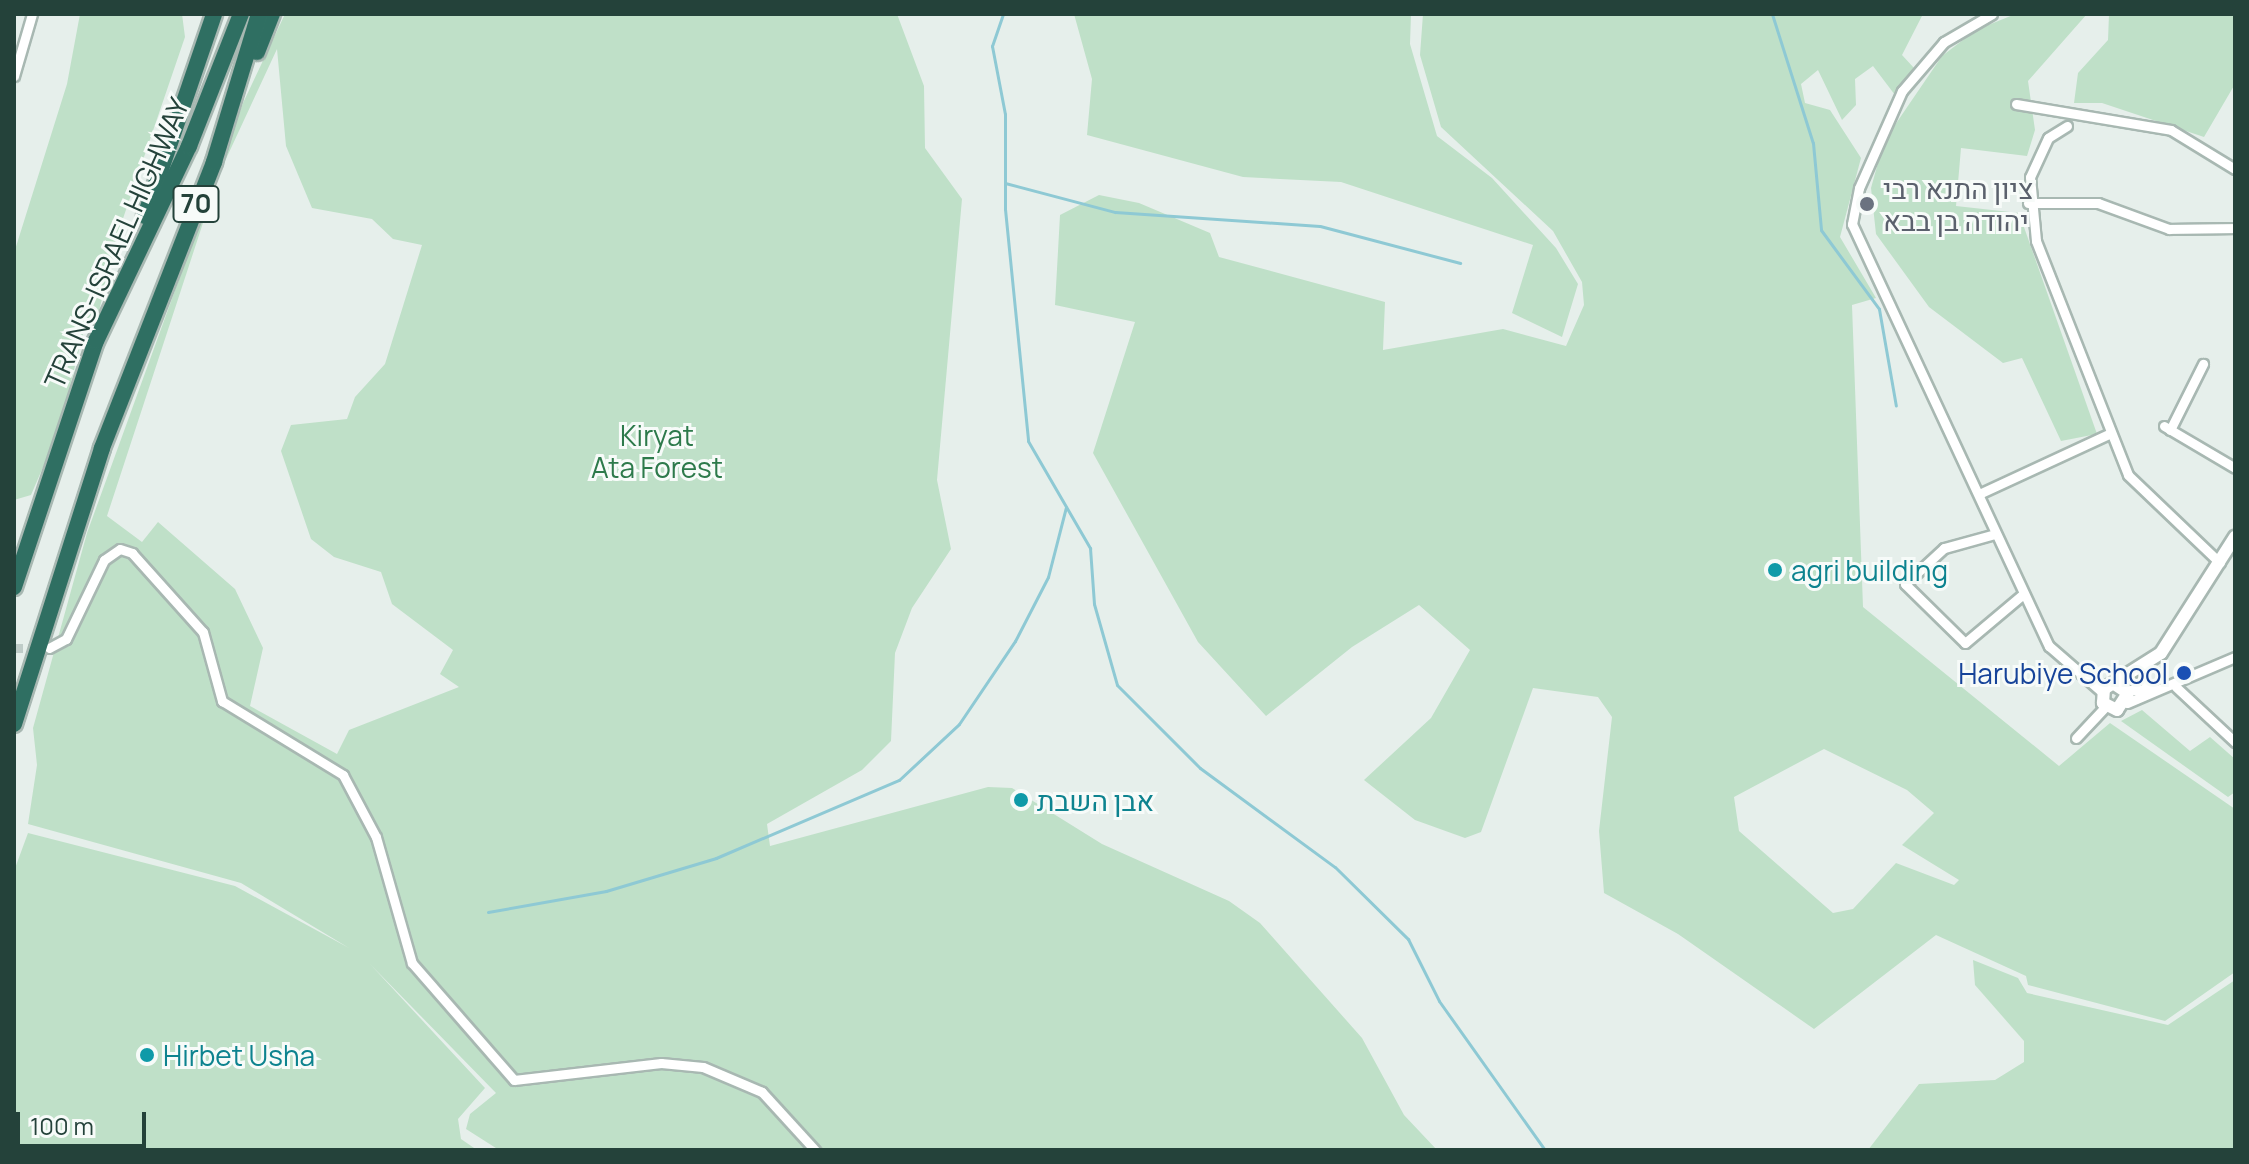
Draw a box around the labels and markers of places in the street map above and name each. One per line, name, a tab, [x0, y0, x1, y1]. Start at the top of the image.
place label: ציון התנא רבי יהודה בן בבא	[1883, 171, 2033, 237]
marker: ציון התנא רבי יהודה בן בבא	[1858, 195, 1876, 213]
place label: agri building	[1791, 553, 1948, 587]
marker: agri building	[1766, 561, 1784, 579]
place label: Harubiye School	[1958, 656, 2168, 690]
marker: Harubiye School	[2175, 664, 2193, 682]
place label: אבן השבת	[1037, 783, 1154, 817]
marker: אבן השבת	[1012, 791, 1030, 809]
place label: Hirbet Usha	[163, 1038, 315, 1072]
marker: Hirbet Usha	[138, 1046, 156, 1064]

